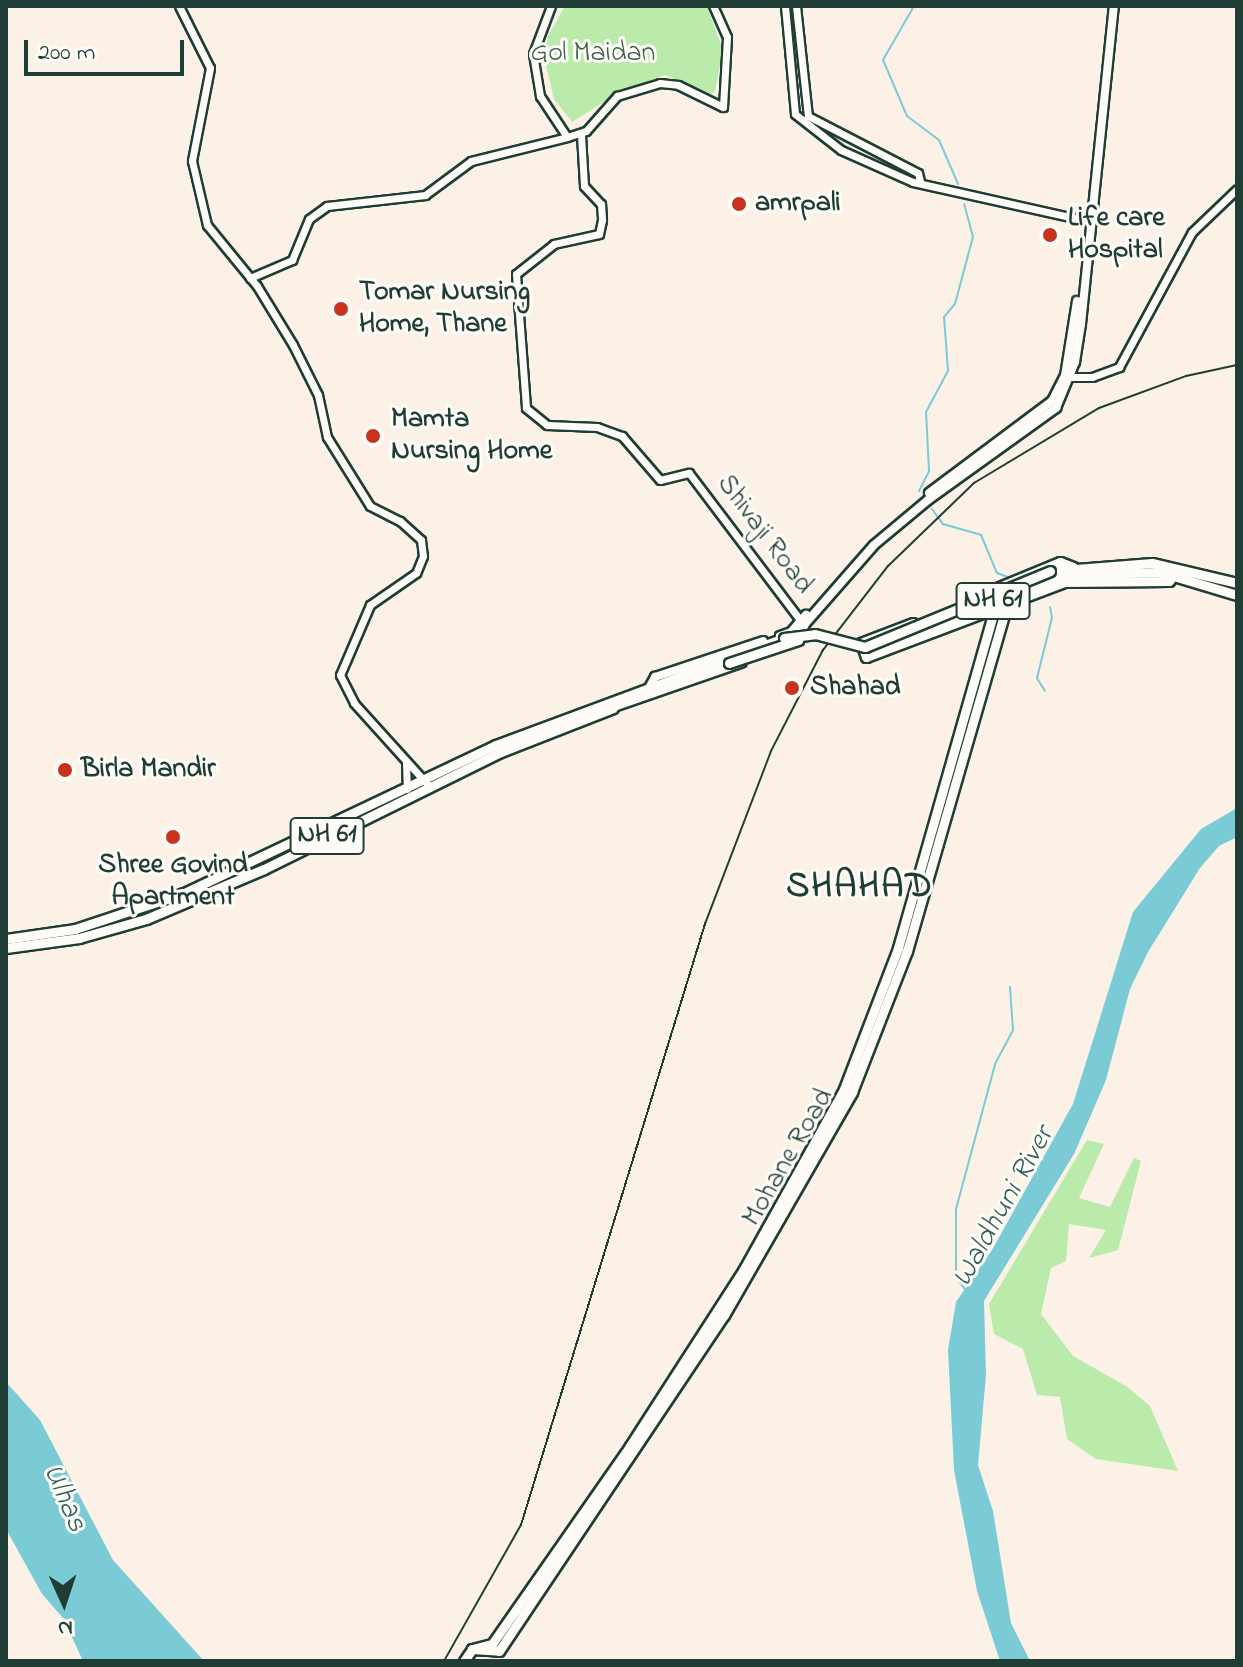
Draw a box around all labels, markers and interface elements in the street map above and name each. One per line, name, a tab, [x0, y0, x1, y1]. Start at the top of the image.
scale bar	[28, 24, 188, 74]
text: 200 m	[38, 36, 95, 71]
park label: Gol Maidan	[531, 37, 655, 71]
place label: amrpali	[755, 187, 841, 221]
marker: amrpali	[730, 195, 748, 213]
place label: Life care Hospital	[1068, 202, 1165, 268]
marker: Life care Hospital	[1039, 224, 1061, 246]
place label: Tomar Nursing Home, Thane	[359, 276, 530, 342]
marker: Tomar Nursing Home, Thane	[330, 298, 352, 320]
place label: Mamta Nursing Home	[391, 403, 552, 469]
marker: Mamta Nursing Home	[362, 425, 384, 447]
street label: Shivaji Road	[708, 469, 820, 601]
road number: NH 61	[955, 579, 1031, 623]
place label: Shahad	[810, 671, 901, 705]
marker: Shahad	[781, 677, 803, 699]
place label: Birla Mandir	[81, 753, 216, 787]
marker: Birla Mandir	[56, 761, 74, 779]
road number: NH 61	[289, 814, 365, 858]
marker: Shree Govind Apartment	[164, 828, 182, 846]
place label: Shree Govind Apartment	[98, 849, 248, 915]
district label: SHAHAD	[786, 866, 934, 910]
street label: Mohane Road	[736, 1083, 842, 1233]
water label: Waldhuni River	[945, 1121, 1063, 1293]
water label: Ulhas	[34, 1459, 94, 1537]
north arrow	[24, 1563, 104, 1643]
text: N	[57, 1611, 74, 1643]

